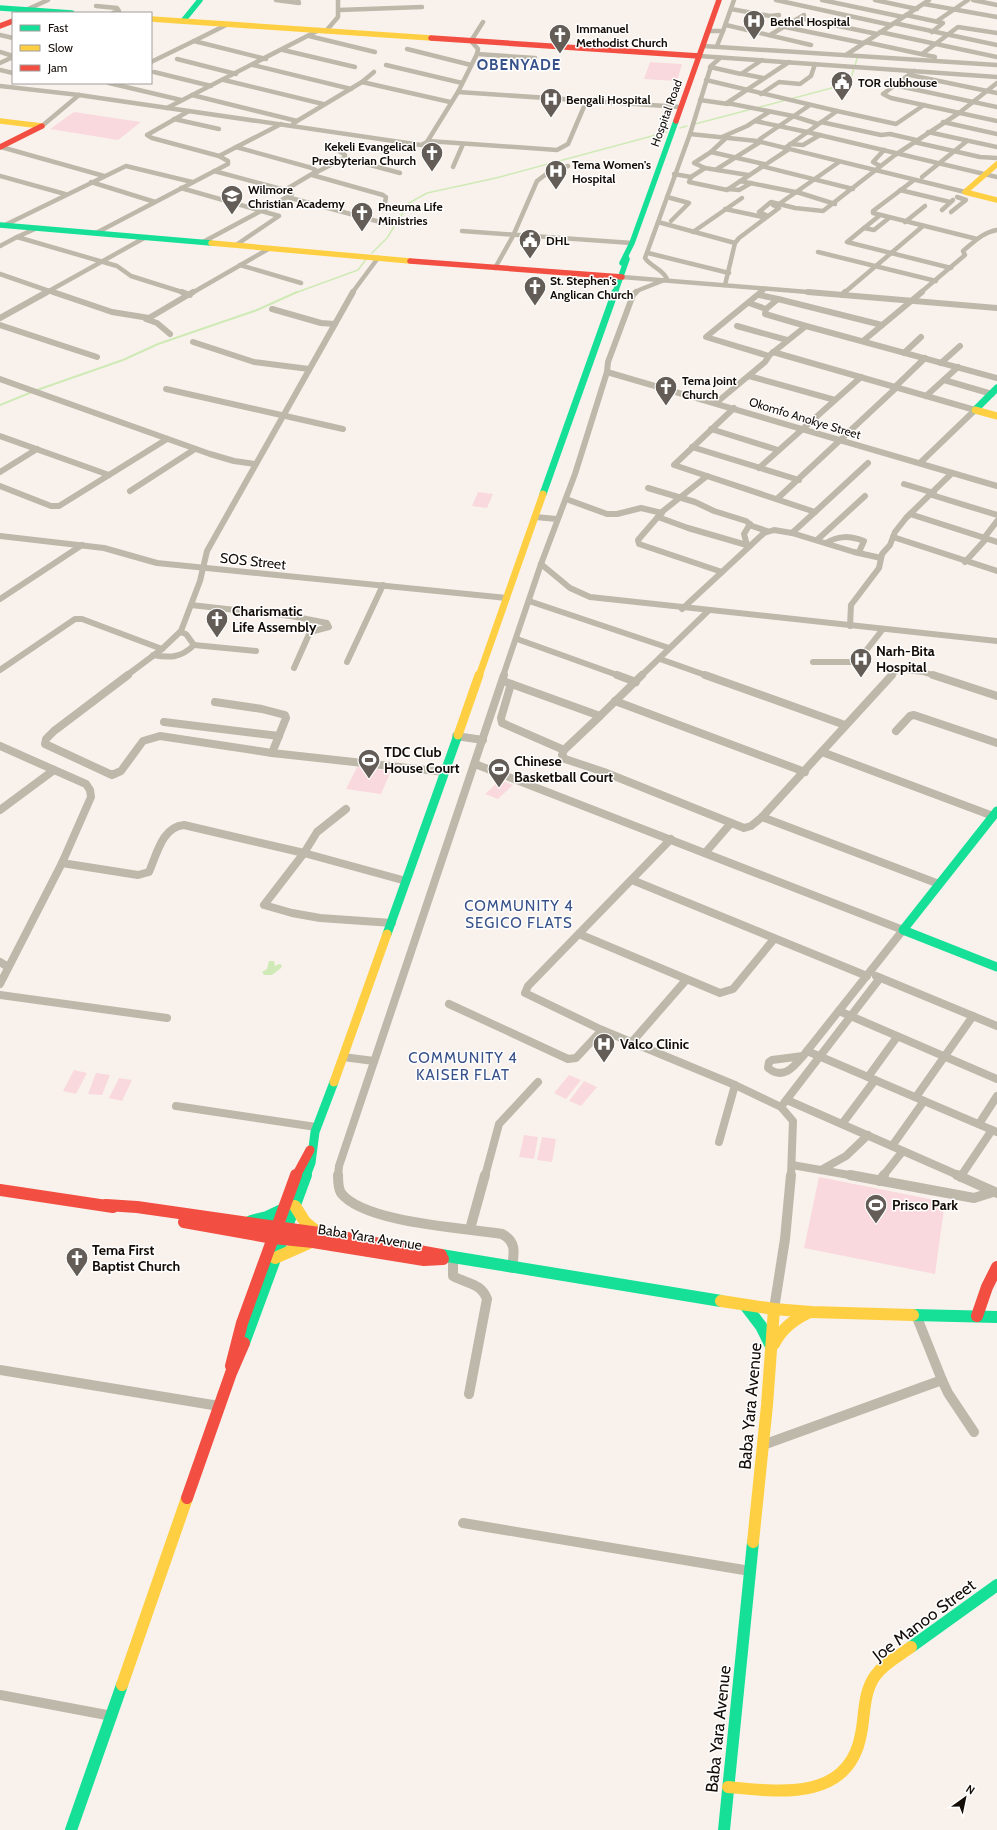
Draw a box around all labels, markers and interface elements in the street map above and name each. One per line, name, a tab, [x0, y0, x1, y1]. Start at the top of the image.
hospital icon: Bethel Hospital	[741, 8, 767, 41]
legend	[12, 12, 152, 84]
place label: Bethel Hospital	[770, 14, 850, 29]
text: Fast	[48, 20, 68, 35]
place label: Immanuel Methodist Church	[576, 21, 668, 50]
church icon: Immanuel Methodist Church	[547, 22, 573, 55]
text: Slow	[48, 40, 73, 55]
district label: OBENYADE	[477, 56, 561, 74]
text: Jam	[47, 60, 67, 75]
public building icon: TOR clubhouse	[829, 69, 855, 102]
place label: TOR clubhouse	[858, 75, 937, 90]
street label: Hospital Road	[647, 77, 685, 149]
hospital icon: Bengali Hospital	[538, 86, 564, 119]
place label: Bengali Hospital	[566, 92, 651, 107]
place label: Kekeli Evangelical Presbyterian Church	[312, 139, 416, 168]
church icon: Kekeli Evangelical Presbyterian Church	[419, 140, 445, 173]
place label: Tema Women's Hospital	[572, 157, 651, 186]
hospital icon: Tema Women's Hospital	[543, 158, 569, 191]
place label: Wilmore Christian Academy	[248, 182, 345, 211]
school or university icon: Wilmore Christian Academy	[219, 183, 245, 216]
place label: Pneuma Life Ministries	[378, 199, 443, 228]
church icon: Pneuma Life Ministries	[349, 200, 375, 233]
public building icon: DHL	[517, 227, 543, 260]
place label: DHL	[546, 233, 569, 248]
place label: St. Stephen's Anglican Church	[550, 273, 633, 302]
church icon: St. Stephen's Anglican Church	[522, 274, 548, 307]
place label: Tema Joint Church	[682, 373, 737, 402]
church icon: Tema Joint Church	[653, 374, 679, 407]
street label: Okomfo Anokye Street	[747, 394, 863, 442]
street label: SOS Street	[219, 549, 287, 573]
place label: Charismatic Life Assembly	[232, 602, 317, 636]
church icon: Charismatic Life Assembly	[204, 606, 230, 639]
place label: Narh-Bita Hospital	[876, 642, 935, 676]
hospital icon: Narh-Bita Hospital	[848, 646, 874, 679]
place label: TDC Club House Court	[384, 743, 460, 777]
sports icon: TDC Club House Court	[356, 747, 382, 780]
place label: Chinese Basketball Court	[514, 752, 613, 786]
sports icon: Chinese Basketball Court	[486, 756, 512, 789]
district label: COMMUNITY 4 SEGICO FLATS	[464, 897, 574, 932]
hospital icon: Valco Clinic	[591, 1031, 617, 1064]
place label: Valco Clinic	[620, 1035, 690, 1053]
district label: COMMUNITY 4 KAISER FLAT	[408, 1049, 518, 1084]
sports icon: Prisco Park	[863, 1192, 889, 1225]
place label: Prisco Park	[892, 1196, 958, 1214]
street label: Baba Yara Avenue	[317, 1220, 423, 1254]
place label: Tema First Baptist Church	[92, 1241, 180, 1275]
church icon: Tema First Baptist Church	[64, 1245, 90, 1278]
street label: Baba Yara Avenue	[734, 1341, 766, 1470]
street label: Joe Manoo Street	[868, 1575, 980, 1666]
street label: Baba Yara Avenue	[701, 1664, 735, 1793]
north arrow	[945, 1778, 985, 1818]
text: N	[963, 1782, 978, 1798]

